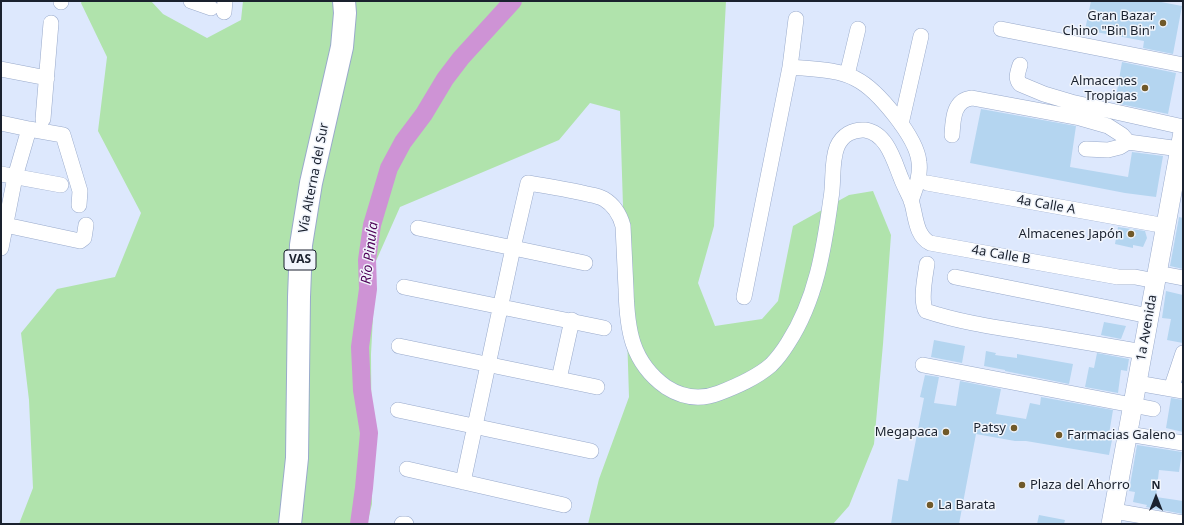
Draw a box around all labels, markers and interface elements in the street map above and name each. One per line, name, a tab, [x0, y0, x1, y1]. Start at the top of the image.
place label: Gran Bazar Chino "Bin Bin"	[1063, 8, 1155, 39]
marker: Gran Bazar Chino "Bin Bin"	[1158, 18, 1168, 28]
place label: Almacenes Tropigas	[1071, 73, 1137, 104]
marker: Almacenes Tropigas	[1140, 83, 1150, 93]
street label: Vía Alterna del Sur	[296, 121, 332, 235]
street label: 4a Calle A	[1015, 192, 1077, 218]
water label: Río Pinula	[358, 221, 382, 285]
place label: Almacenes Japón	[1019, 226, 1123, 242]
marker: Almacenes Japón	[1126, 229, 1136, 239]
street label: 4a Calle B	[970, 242, 1032, 268]
road number: VAS	[284, 250, 316, 270]
street label: 1a Avenida	[1133, 294, 1161, 362]
place label: Patsy	[973, 420, 1006, 436]
marker: Patsy	[1009, 423, 1019, 433]
place label: Megapaca	[875, 424, 938, 440]
marker: Megapaca	[941, 427, 951, 437]
place label: Farmacias Galeno	[1067, 427, 1176, 443]
marker: Farmacias Galeno	[1054, 430, 1064, 440]
place label: Plaza del Ahorro	[1030, 477, 1130, 493]
north arrow	[1136, 477, 1176, 517]
text: N	[1152, 477, 1160, 492]
marker: Plaza del Ahorro	[1017, 480, 1027, 490]
place label: La Barata	[938, 497, 996, 513]
marker: La Barata	[925, 500, 935, 510]

